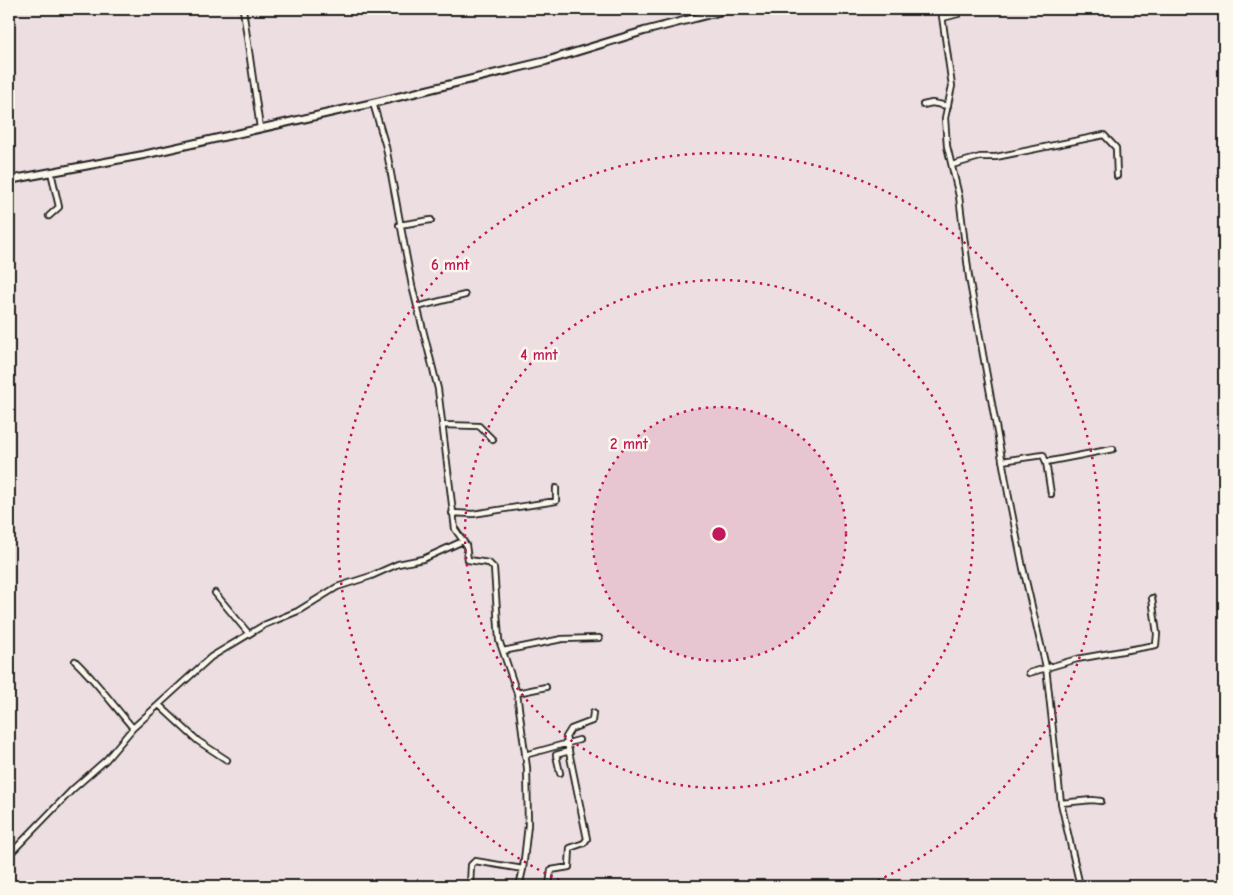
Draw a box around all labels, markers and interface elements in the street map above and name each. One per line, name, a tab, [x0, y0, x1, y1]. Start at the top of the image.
text: 6 mnt	[431, 256, 470, 274]
text: 4 mnt	[520, 346, 559, 364]
text: 2 mnt	[610, 435, 649, 453]
centre of rings	[710, 525, 728, 543]

